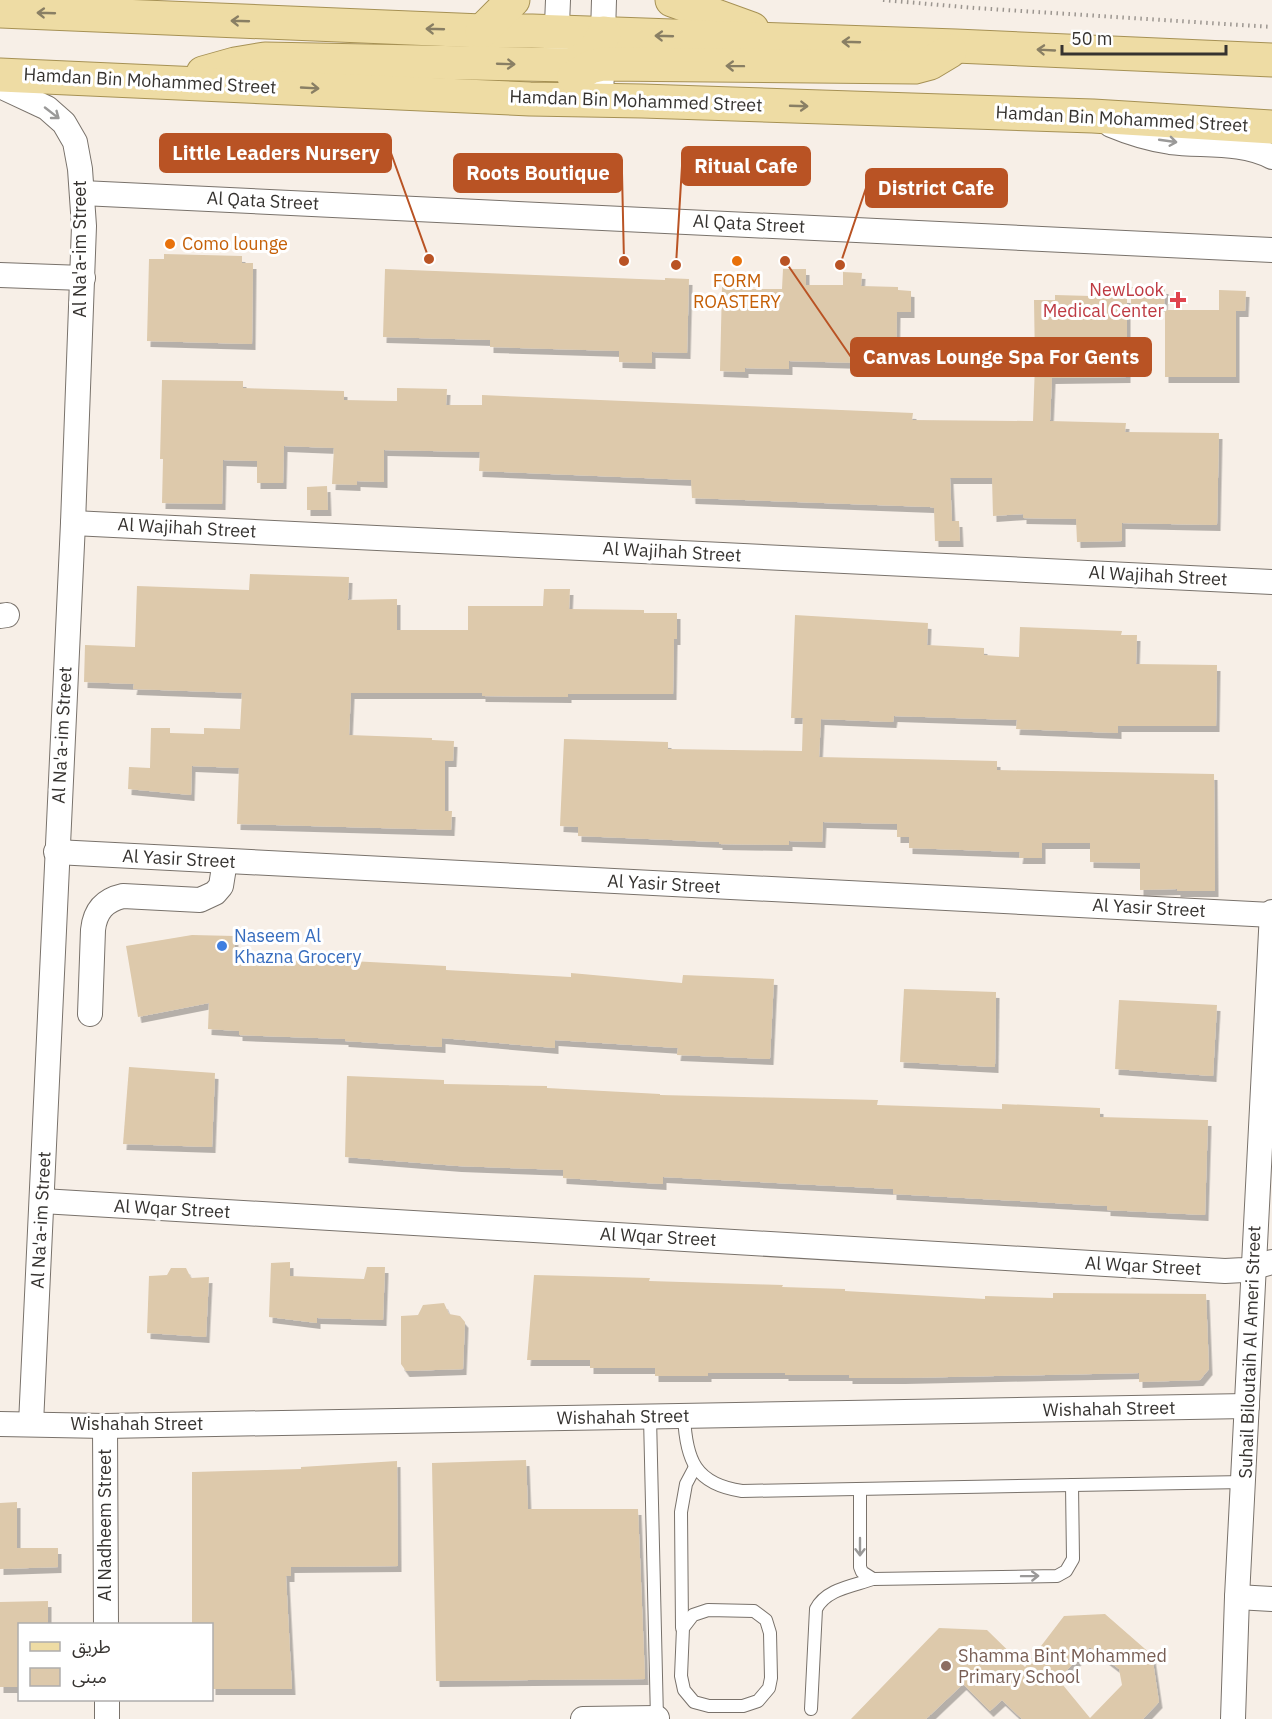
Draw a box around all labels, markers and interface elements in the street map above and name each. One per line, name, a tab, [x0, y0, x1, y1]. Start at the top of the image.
one-way arrow	[36, 7, 56, 19]
one-way arrow	[231, 15, 251, 27]
scale bar	[1062, 18, 1226, 56]
one-way arrow	[426, 23, 446, 35]
text: 50 m	[1071, 27, 1113, 50]
one-way arrow	[654, 31, 674, 42]
one-way arrow	[841, 37, 861, 48]
one-way arrow	[1036, 44, 1056, 55]
one-way arrow	[496, 59, 516, 70]
one-way arrow	[726, 60, 746, 72]
street label: Hamdan Bin Mohammed Street	[23, 62, 277, 99]
one-way arrow	[300, 83, 320, 94]
street label: Hamdan Bin Mohammed Street	[509, 85, 763, 116]
one-way arrow	[788, 100, 808, 112]
street label: Hamdan Bin Mohammed Street	[995, 100, 1249, 137]
one-way arrow	[43, 107, 59, 120]
callout: Little Leaders Nursery	[160, 134, 391, 172]
one-way arrow	[1158, 135, 1177, 146]
text: Little Leaders Nursery	[172, 139, 380, 166]
callout: Ritual Cafe	[682, 147, 810, 185]
text: Ritual Cafe	[694, 152, 798, 179]
callout: Roots Boutique	[454, 154, 622, 192]
text: Roots Boutique	[466, 159, 610, 186]
callout: District Cafe	[866, 169, 1007, 207]
text: District Cafe	[878, 174, 994, 201]
street label: Al Na'a-im Street	[68, 180, 91, 318]
street label: Al Qata Street	[206, 186, 320, 215]
street label: Al Qata Street	[692, 209, 806, 238]
place label: Como lounge	[182, 232, 288, 255]
marker: Como lounge	[163, 237, 177, 251]
marker: FORM ROASTERY	[730, 254, 744, 268]
place label: FORM ROASTERY	[693, 269, 781, 313]
place label: NewLook Medical Center	[1043, 278, 1165, 322]
marker: NewLook Medical Center	[1169, 291, 1187, 309]
callout: Canvas Lounge Spa For Gents	[851, 338, 1151, 376]
text: Canvas Lounge Spa For Gents	[863, 343, 1139, 370]
street label: Al Wajihah Street	[117, 512, 257, 543]
street label: Al Wajihah Street	[602, 536, 742, 567]
street label: Al Wajihah Street	[1088, 560, 1228, 591]
street label: Al Na'a-im Street	[46, 666, 77, 804]
street label: Al Yasir Street	[122, 844, 236, 873]
street label: Al Yasir Street	[607, 869, 721, 898]
street label: Al Yasir Street	[1092, 893, 1206, 922]
place label: Naseem Al Khazna Grocery	[234, 924, 361, 968]
marker: Naseem Al Khazna Grocery	[215, 939, 229, 953]
street label: Al Na'a-im Street	[25, 1151, 56, 1289]
street label: Al Wqar Street	[113, 1194, 231, 1223]
street label: Al Wqar Street	[599, 1222, 717, 1251]
street label: Suhail Biloutaih Al Ameri Street	[1234, 1225, 1265, 1479]
street label: Al Wqar Street	[1084, 1251, 1202, 1280]
street label: Wishahah Street	[1042, 1396, 1176, 1421]
street label: Wishahah Street	[556, 1404, 690, 1429]
street label: Wishahah Street	[71, 1412, 203, 1435]
street label: Al Nadheem Street	[93, 1449, 116, 1601]
one-way arrow	[854, 1537, 866, 1557]
one-way arrow	[1019, 1570, 1039, 1582]
legend	[18, 1623, 213, 1701]
text: طريق	[72, 1635, 111, 1658]
place label: Shamma Bint Mohammed Primary School	[958, 1644, 1167, 1688]
marker: Shamma Bint Mohammed Primary School	[939, 1659, 953, 1673]
text: مبنى	[72, 1665, 107, 1688]

